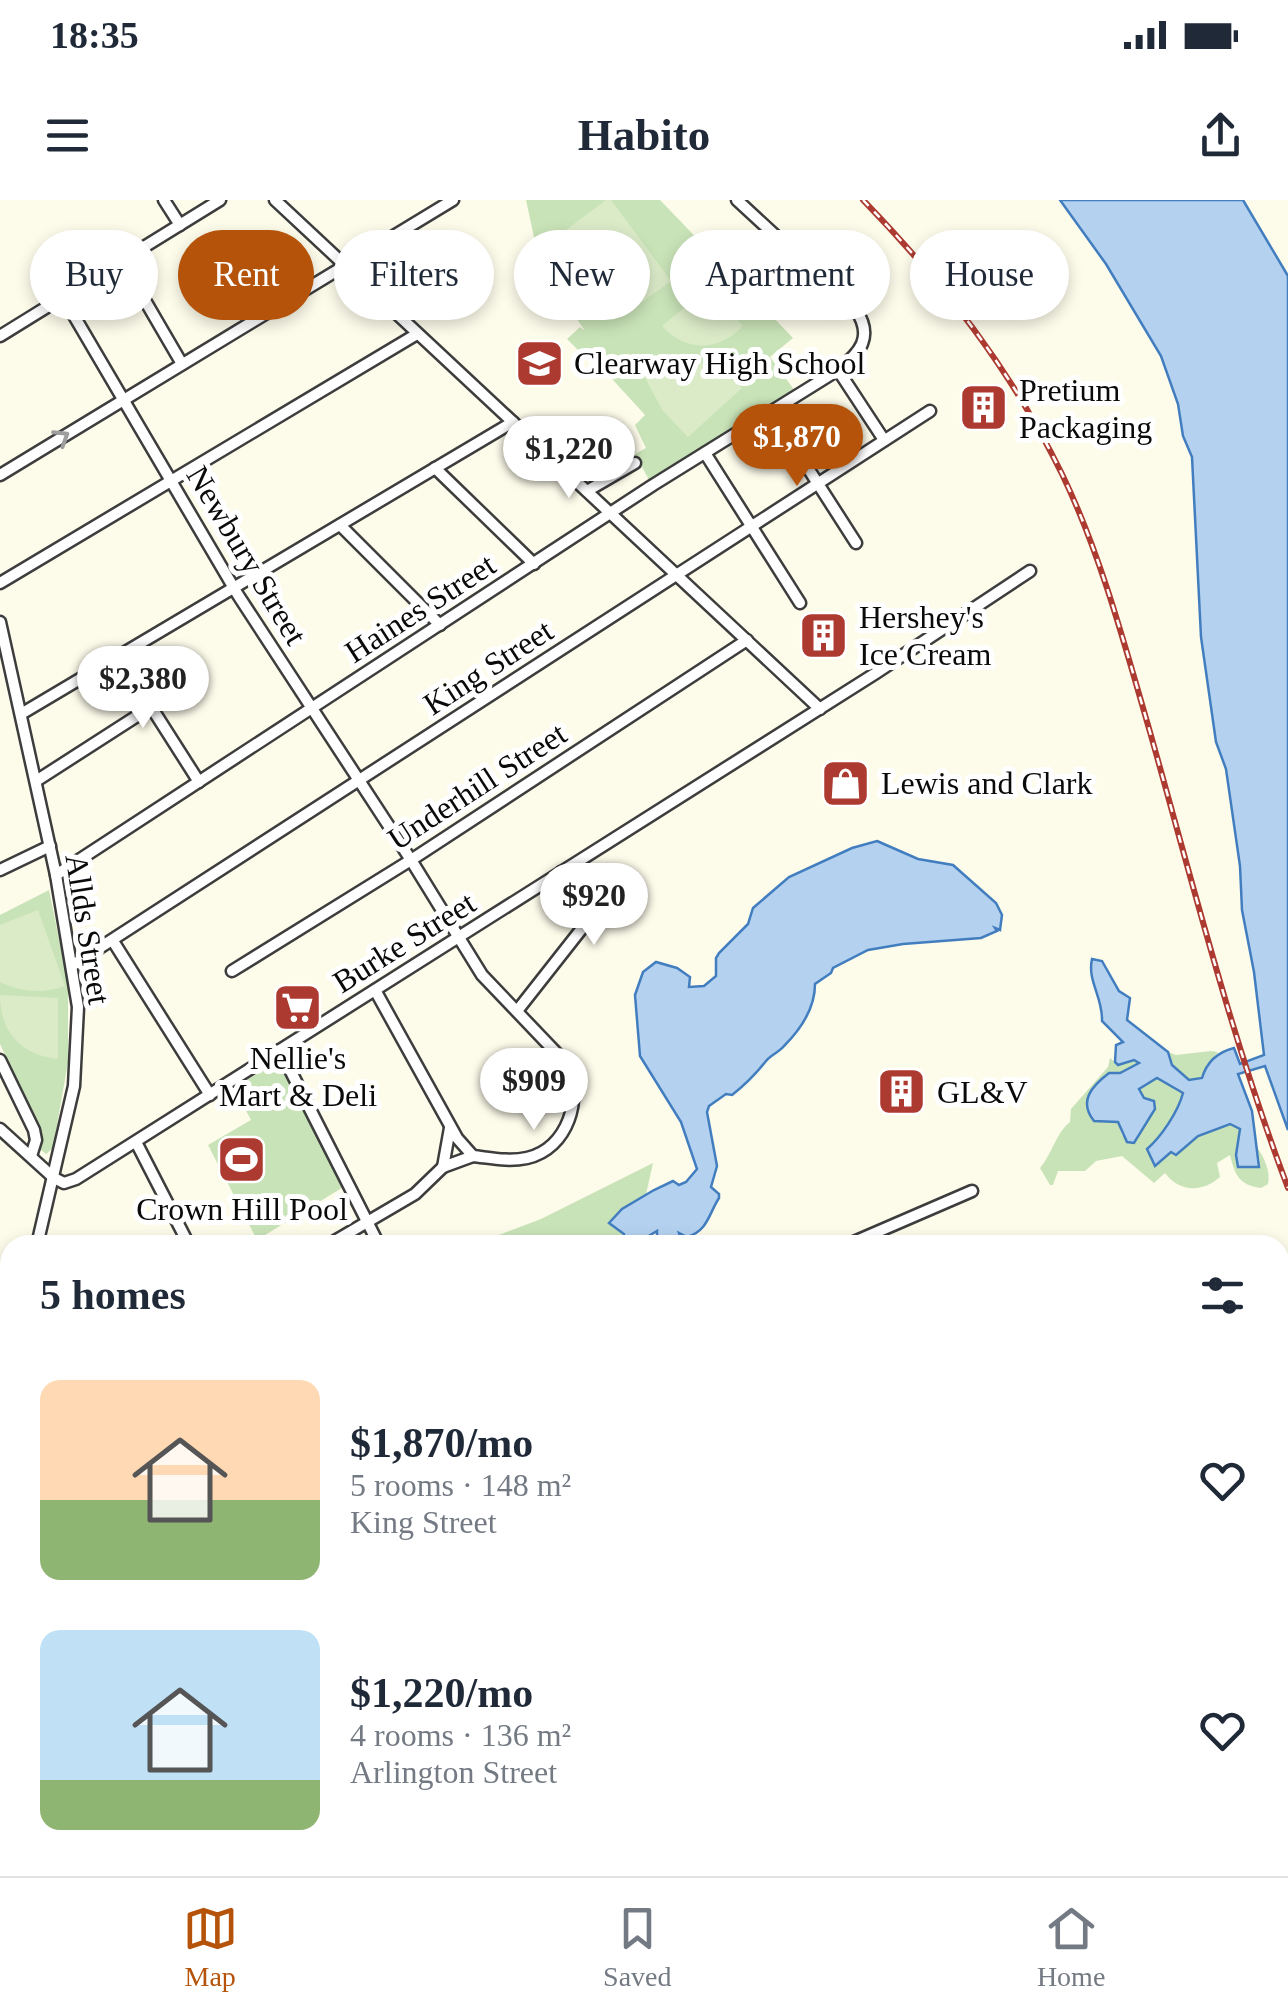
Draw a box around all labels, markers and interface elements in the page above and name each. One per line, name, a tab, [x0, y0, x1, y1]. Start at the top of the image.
text: 18:35	[50, 14, 139, 56]
icon: menu	[40, 108, 95, 163]
icon: share	[1193, 108, 1248, 163]
text: Habito	[578, 110, 710, 160]
chip: Buy	[30, 230, 158, 320]
chip: Rent	[178, 230, 314, 320]
chip: Filters	[334, 230, 494, 320]
chip: New	[514, 230, 650, 320]
chip: Apartment	[670, 230, 890, 320]
chip: House	[910, 230, 1069, 320]
school or university icon: Clearway High School	[513, 337, 565, 389]
place label: Clearway High School	[574, 345, 866, 381]
place label: Pretium Packaging	[1019, 372, 1152, 445]
building icon: Pretium Packaging	[958, 382, 1010, 434]
pin: $1,870	[716, 404, 878, 489]
pin: $1,220	[488, 416, 650, 501]
text: $1,870	[753, 418, 841, 454]
one-way arrow	[51, 430, 69, 449]
text: $1,220	[525, 430, 613, 466]
street label: Newbury Street	[180, 459, 314, 651]
street label: Haines Street	[338, 546, 502, 670]
place label: Hershey's Ice Cream	[859, 599, 991, 672]
building icon: Hershey's Ice Cream	[798, 609, 850, 661]
street label: King Street	[417, 612, 559, 722]
pin: $2,380	[62, 646, 224, 731]
text: $2,380	[99, 660, 187, 696]
street label: Underhill Street	[381, 715, 573, 857]
shop icon: Lewis and Clark	[820, 757, 872, 809]
place label: Lewis and Clark	[881, 765, 1093, 801]
street label: Allds Street	[58, 851, 118, 1007]
pin: $920	[535, 863, 653, 948]
text: $920	[562, 877, 626, 913]
street label: Burke Street	[326, 884, 482, 1000]
supermarket icon: Nellie's Mart & Deli	[272, 982, 324, 1034]
place label: Nellie's Mart & Deli	[219, 1040, 377, 1113]
pin: $909	[475, 1048, 593, 1133]
text: $909	[502, 1062, 566, 1098]
building icon: GL&V	[876, 1066, 928, 1118]
place label: GL&V	[937, 1074, 1028, 1110]
sports icon: Crown Hill Pool	[216, 1133, 268, 1185]
place label: Crown Hill Pool	[136, 1191, 348, 1227]
icon: filters	[1195, 1268, 1250, 1323]
text: 5 homes	[40, 1272, 186, 1318]
icon: home	[120, 1420, 240, 1540]
text: $1,870/mo	[350, 1420, 533, 1466]
icon: heart	[1195, 1453, 1250, 1508]
text: 5 rooms · 148 m²	[350, 1467, 571, 1503]
text: King Street	[350, 1504, 497, 1540]
icon: home	[120, 1670, 240, 1790]
text: $1,220/mo	[350, 1670, 533, 1716]
icon: heart	[1195, 1703, 1250, 1758]
text: 4 rooms · 136 m²	[350, 1717, 571, 1753]
text: Arlington Street	[350, 1754, 557, 1790]
tab: Map	[183, 1901, 238, 1993]
tab: Saved	[603, 1901, 672, 1993]
tab: Home	[1037, 1901, 1105, 1993]

